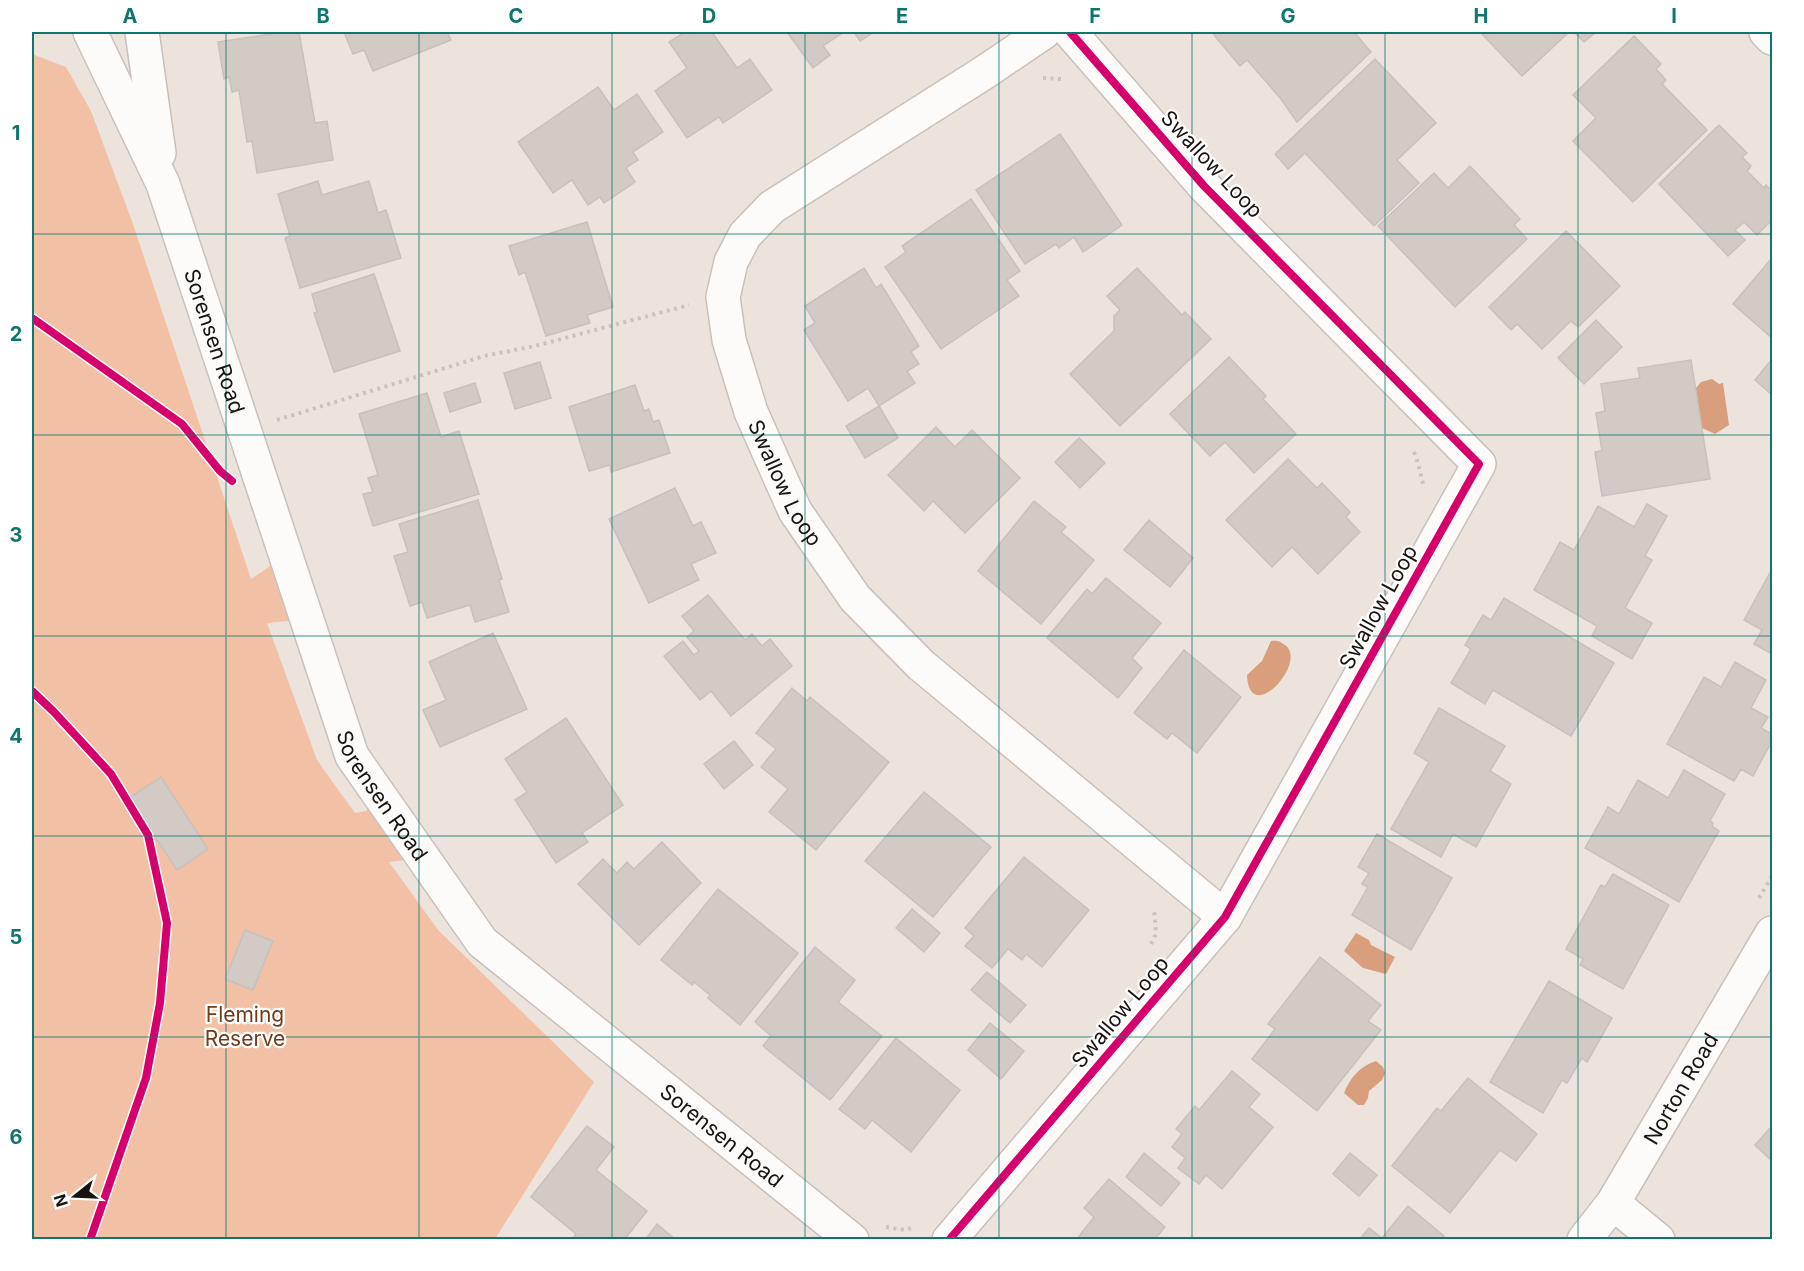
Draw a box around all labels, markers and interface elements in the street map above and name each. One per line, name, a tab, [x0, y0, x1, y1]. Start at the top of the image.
text: A	[123, 4, 138, 28]
text: B	[316, 4, 330, 28]
text: C	[509, 4, 523, 28]
text: D	[702, 4, 716, 28]
text: E	[896, 4, 908, 28]
text: F	[1089, 4, 1101, 28]
text: G	[1280, 4, 1296, 28]
text: H	[1474, 4, 1488, 28]
text: I	[1671, 4, 1677, 28]
street label: Swallow Loop	[1156, 105, 1268, 223]
text: 1	[12, 121, 20, 145]
street label: Sorensen Road	[179, 266, 250, 416]
text: 2	[10, 322, 22, 346]
street label: Swallow Loop	[744, 416, 828, 550]
text: 3	[10, 523, 22, 547]
street label: Swallow Loop	[1334, 541, 1422, 673]
text: 4	[9, 724, 23, 748]
street label: Sorensen Road	[332, 727, 433, 865]
text: 5	[10, 925, 22, 949]
street label: Swallow Loop	[1066, 951, 1174, 1073]
park label: Fleming Reserve	[205, 1002, 285, 1051]
street label: Norton Road	[1638, 1028, 1723, 1149]
street label: Sorensen Road	[655, 1078, 788, 1192]
text: 6	[10, 1125, 23, 1149]
north arrow	[45, 1166, 105, 1226]
text: N	[49, 1192, 72, 1210]

